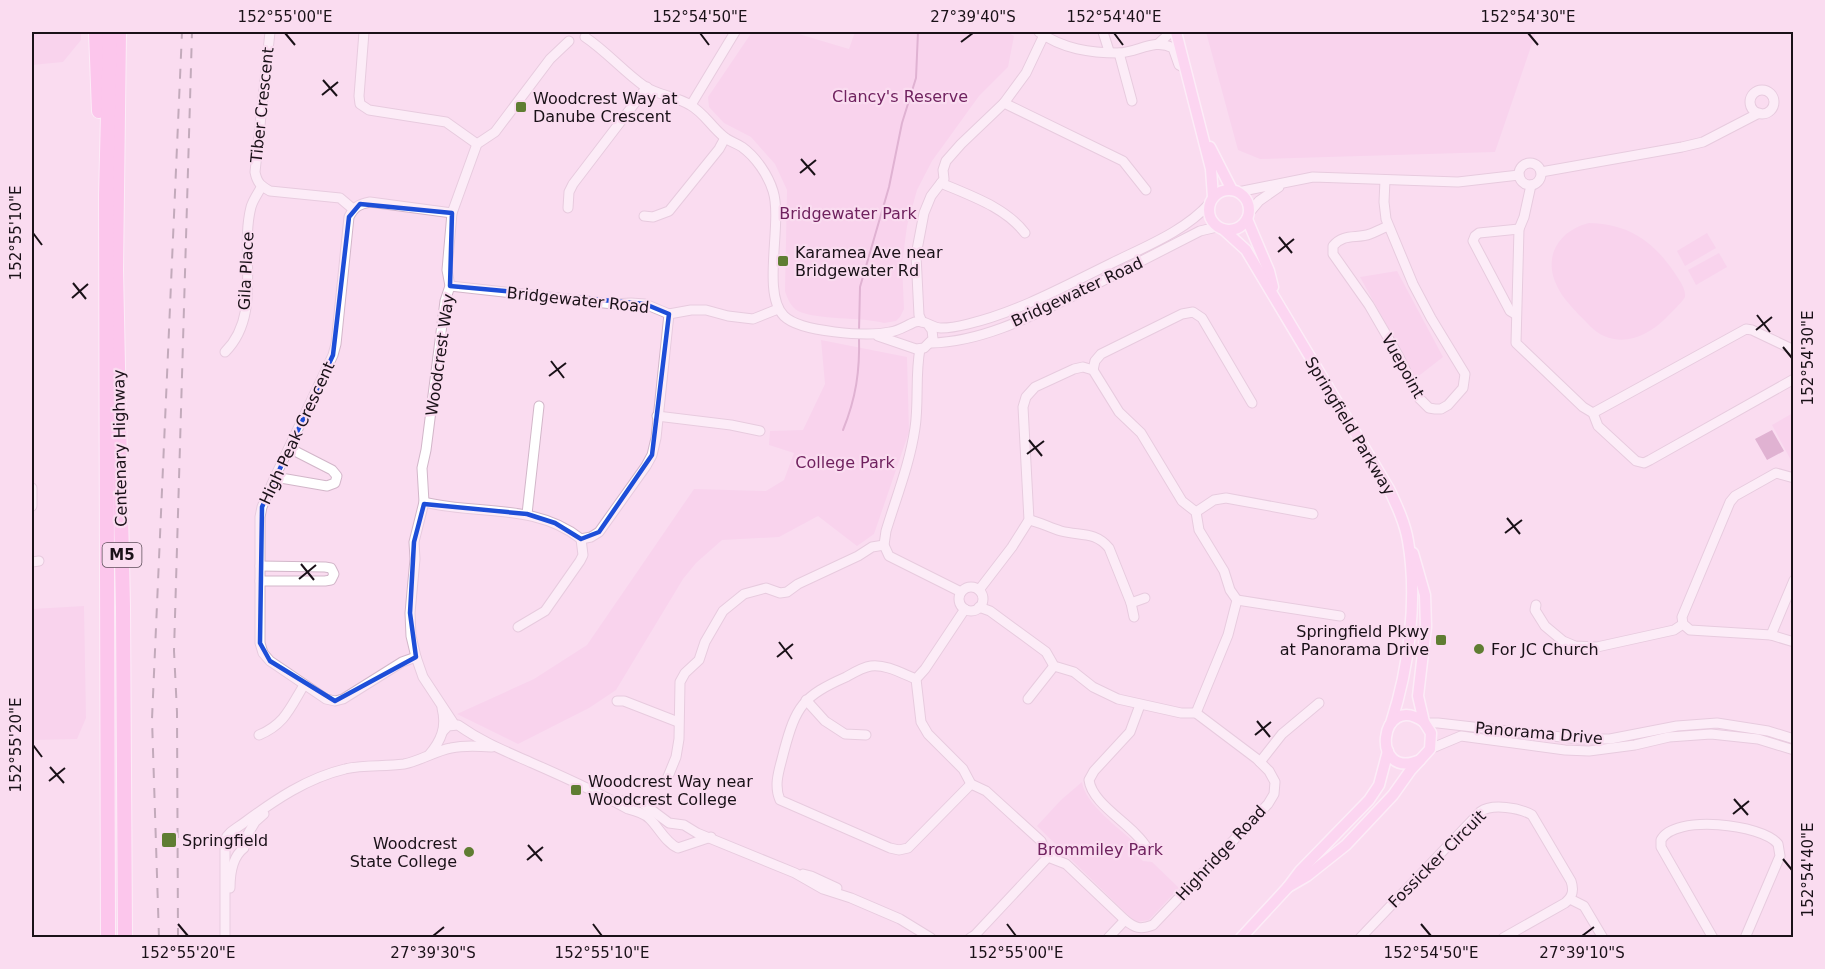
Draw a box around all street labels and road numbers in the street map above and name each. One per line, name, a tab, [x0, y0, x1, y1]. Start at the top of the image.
street label: Tiber Crescent	[246, 46, 278, 165]
street label: Gila Place	[234, 231, 258, 311]
street label: Bridgewater Road	[1008, 253, 1146, 331]
street label: Bridgewater Road	[506, 283, 650, 317]
street label: Woodcrest Way	[422, 293, 458, 417]
street label: Vuepoint	[1378, 330, 1428, 402]
street label: Springfield Parkway	[1301, 353, 1399, 499]
street label: High Peak Crescent	[256, 358, 338, 508]
street label: Centenary Highway	[109, 369, 131, 527]
road number: M5	[102, 543, 142, 567]
street label: Panorama Drive	[1474, 718, 1604, 748]
street label: Highridge Road	[1172, 801, 1270, 905]
street label: Fossicker Circuit	[1384, 806, 1490, 912]

